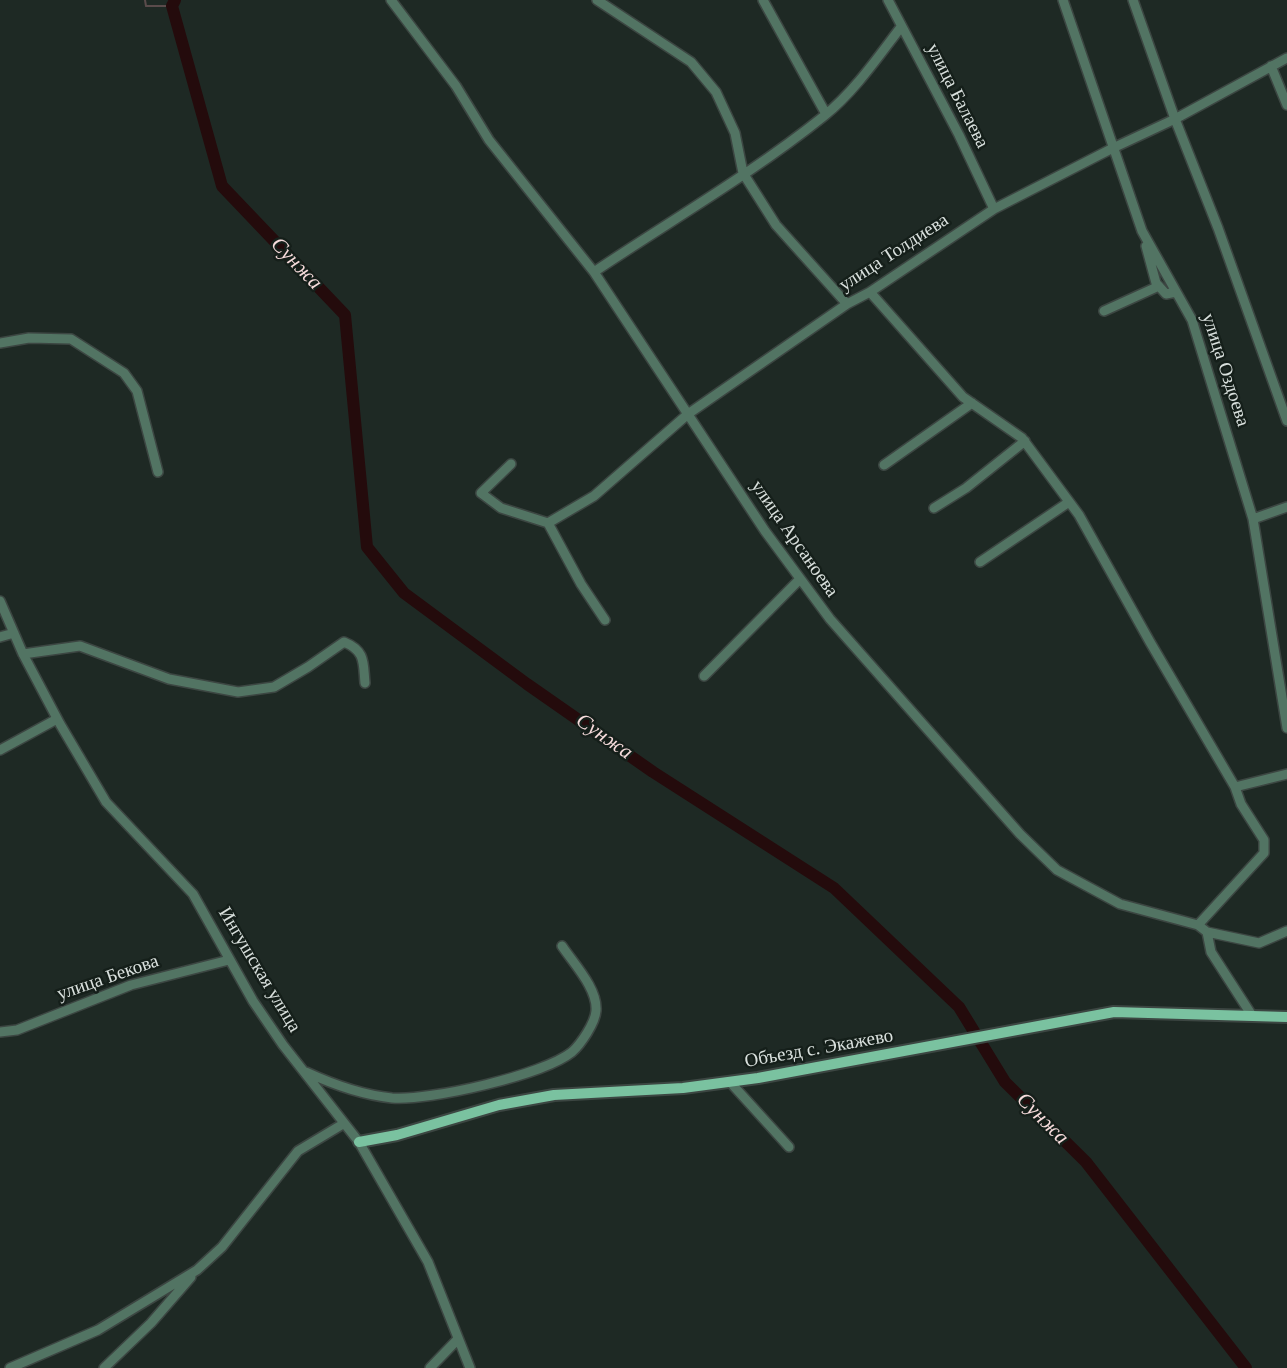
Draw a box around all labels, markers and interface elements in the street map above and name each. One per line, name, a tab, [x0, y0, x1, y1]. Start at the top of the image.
street label: улица Балаева	[921, 40, 993, 152]
street label: улица Толдиева	[835, 209, 953, 297]
water label: Сунжа	[265, 232, 327, 296]
street label: улица Оздоева	[1196, 311, 1254, 429]
street label: улица Арсаноева	[745, 476, 843, 602]
water label: Сунжа	[571, 708, 637, 766]
street label: Ингушская улица	[213, 903, 305, 1037]
street label: улица Бекова	[54, 950, 162, 1006]
street label: Объезд с. Экажево	[743, 1025, 895, 1073]
water label: Сунжа	[1011, 1088, 1073, 1150]

